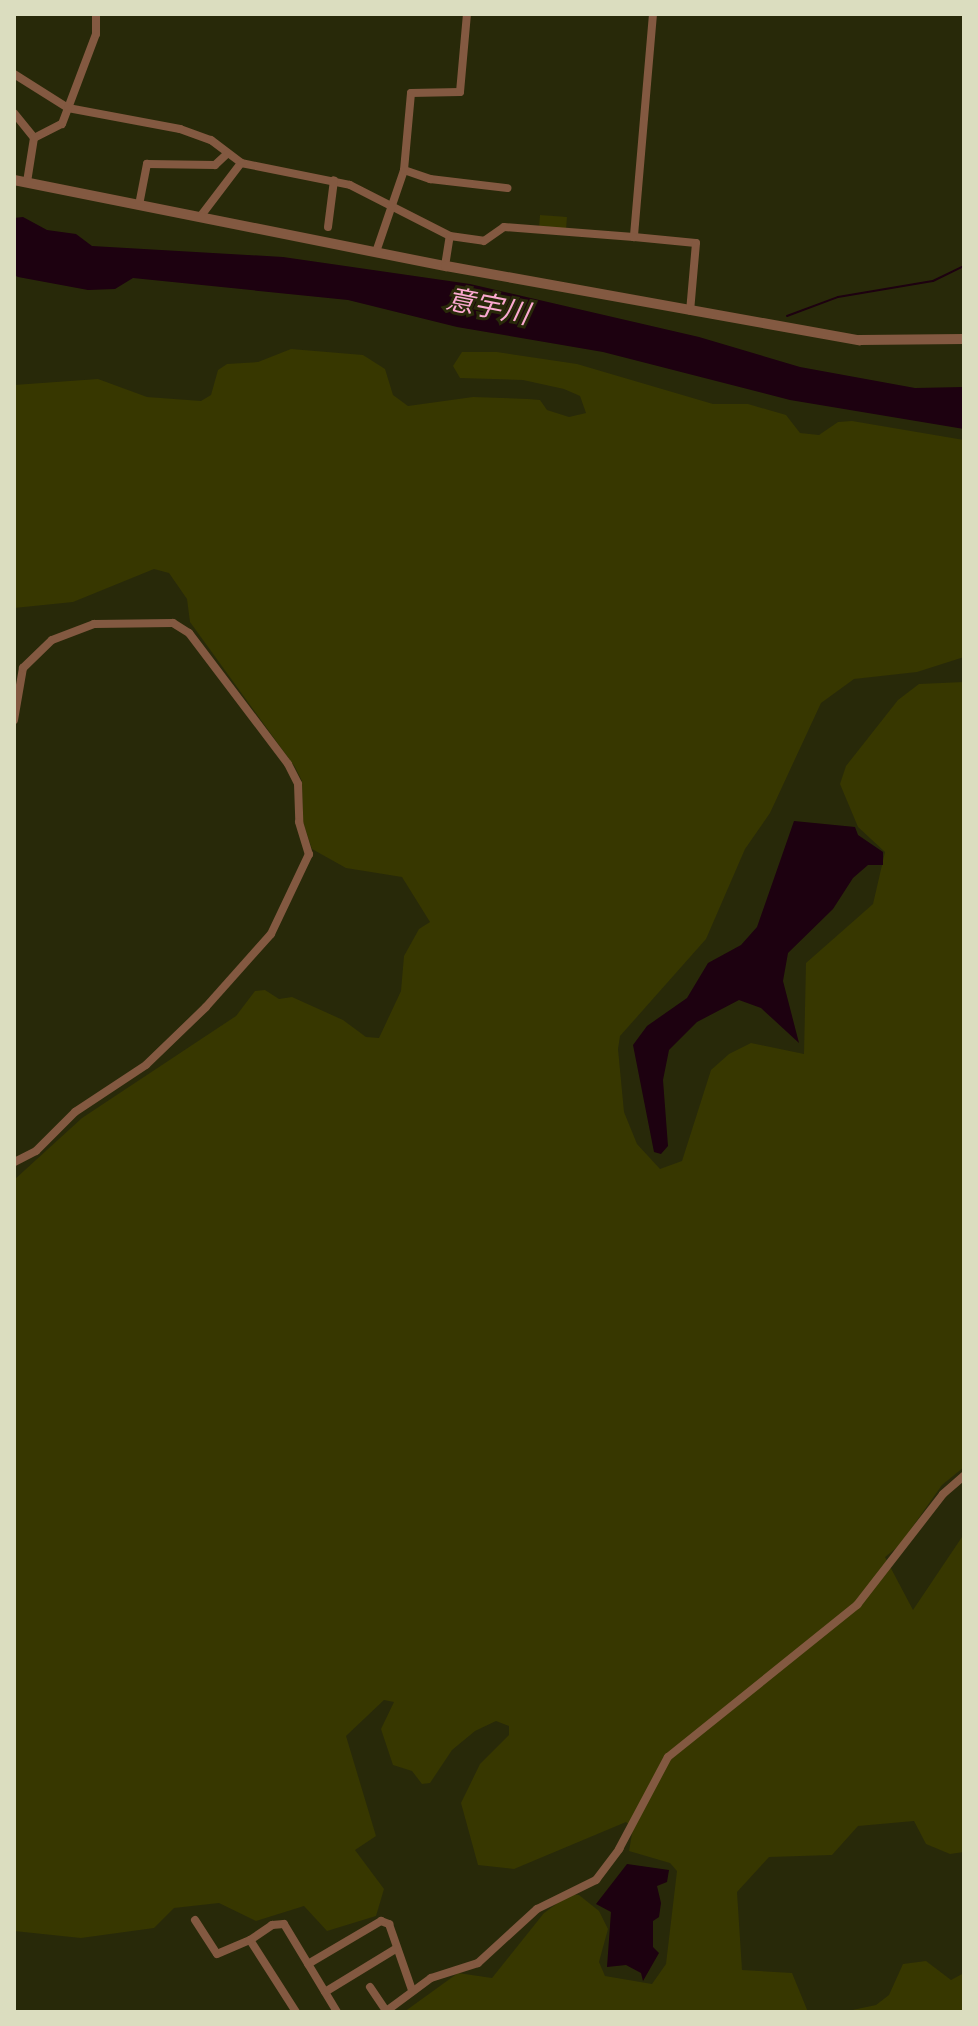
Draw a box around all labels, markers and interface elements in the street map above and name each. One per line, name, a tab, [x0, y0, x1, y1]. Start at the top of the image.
water label: 意宇川	[444, 280, 532, 330]

